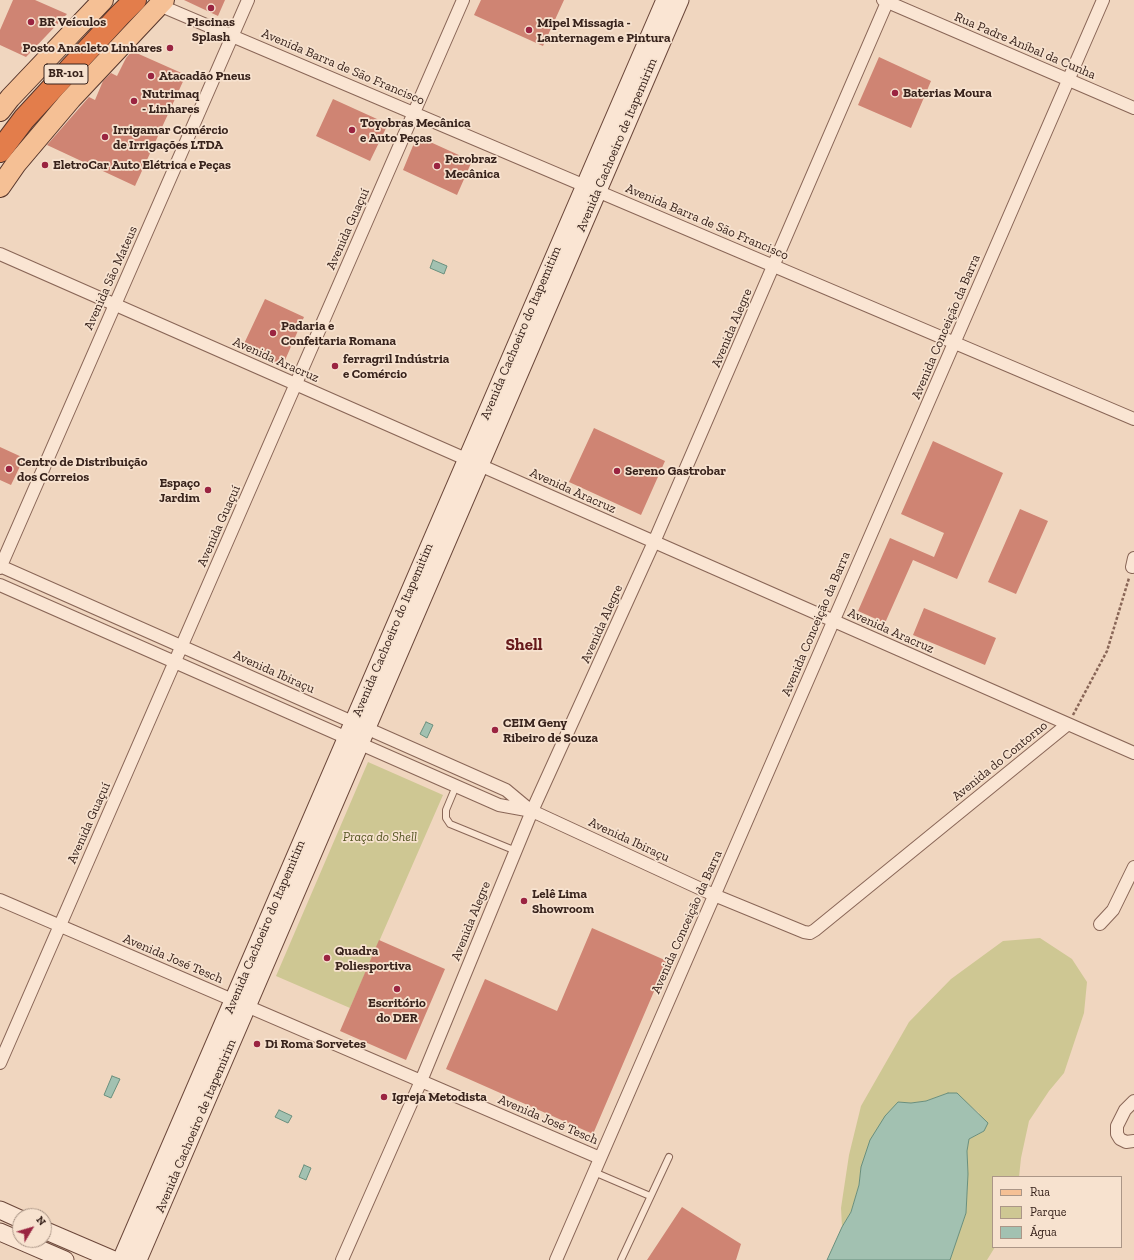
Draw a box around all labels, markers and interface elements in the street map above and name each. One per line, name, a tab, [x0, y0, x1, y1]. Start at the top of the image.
marker: Piscinas Splash	[206, 3, 216, 13]
street label: Rua Padre Aníbal da Cunha	[952, 9, 1098, 83]
place label: BR Veículos	[39, 14, 106, 30]
place label: Piscinas Splash	[187, 14, 235, 45]
place label: Mipel Missagia - Lanternagem e Pintura	[537, 15, 671, 46]
marker: BR Veículos	[26, 17, 36, 27]
marker: Mipel Missagia - Lanternagem e Pintura	[524, 25, 534, 35]
street label: Avenida Barra de São Francisco	[259, 26, 427, 108]
place label: Posto Anacleto Linhares	[23, 40, 162, 56]
marker: Posto Anacleto Linhares	[165, 43, 175, 53]
street label: Avenida Cachoeiro de Itapemirim	[573, 56, 661, 234]
road number: BR-101	[44, 64, 88, 84]
place label: Atacadão Pneus	[159, 68, 251, 84]
marker: Atacadão Pneus	[146, 71, 156, 81]
place label: Baterias Moura	[903, 85, 992, 101]
place label: Nutrimaq - Linhares	[142, 86, 200, 117]
marker: Baterias Moura	[890, 88, 900, 98]
marker: Nutrimaq - Linhares	[129, 96, 139, 106]
place label: Toyobras Mecânica e Auto Peças	[360, 115, 471, 146]
place label: Irrigamar Comércio de Irrigações LTDA	[113, 122, 228, 153]
marker: Toyobras Mecânica e Auto Peças	[347, 125, 357, 135]
marker: Irrigamar Comércio de Irrigações LTDA	[100, 132, 110, 142]
place label: Perobraz Mecânica	[445, 151, 500, 182]
place label: EletroCar Auto Elétrica e Peças	[53, 157, 231, 173]
marker: EletroCar Auto Elétrica e Peças	[40, 160, 50, 170]
marker: Perobraz Mecânica	[432, 161, 442, 171]
street label: Avenida Barra de São Francisco	[623, 181, 791, 263]
street label: Avenida Guaçuí	[323, 186, 373, 272]
street label: Avenida São Mateus	[81, 224, 141, 332]
street label: Avenida Cachoeiro do Itapemitim	[477, 244, 565, 422]
street label: Avenida Conceição da Barra	[908, 252, 984, 402]
street label: Avenida Alegre	[708, 286, 756, 370]
place label: Padaria e Confeitaria Romana	[281, 318, 396, 349]
marker: Padaria e Confeitaria Romana	[268, 328, 278, 338]
street label: Avenida Aracruz	[230, 334, 322, 386]
place label: ferragril Indústria e Comércio	[343, 351, 449, 382]
marker: ferragril Indústria e Comércio	[330, 361, 340, 371]
place label: Centro de Distribuição dos Correios	[17, 454, 147, 485]
place label: Sereno Gastrobar	[625, 463, 726, 479]
marker: Centro de Distribuição dos Correios	[4, 464, 14, 474]
street label: Avenida Aracruz	[527, 465, 619, 517]
marker: Sereno Gastrobar	[612, 466, 622, 476]
place label: Espaço Jardim	[159, 475, 200, 506]
street label: Avenida Guaçuí	[194, 483, 244, 569]
marker: Espaço Jardim	[203, 485, 213, 495]
street label: Avenida Cachoeiro do Itapemitim	[349, 541, 437, 719]
street label: Avenida Conceição da Barra	[778, 549, 854, 699]
street label: Avenida Alegre	[578, 582, 626, 666]
street label: Avenida Aracruz	[845, 605, 937, 657]
district label: Shell	[505, 635, 543, 655]
street label: Avenida Ibiraçu	[231, 647, 317, 697]
place label: CEIM Geny Ribeiro de Souza	[503, 715, 598, 746]
street label: Avenida do Contorno	[949, 718, 1051, 804]
marker: CEIM Geny Ribeiro de Souza	[490, 725, 500, 735]
street label: Avenida Guaçuí	[64, 780, 114, 866]
street label: Avenida Ibiraçu	[586, 814, 672, 866]
park label: Praça do Shell	[343, 829, 417, 845]
street label: Avenida Cachoeiro do Itapemitim	[221, 838, 309, 1016]
street label: Avenida Conceição da Barra	[648, 848, 726, 996]
street label: Avenida Alegre	[448, 879, 494, 963]
place label: Lelê Lima Showroom	[532, 886, 594, 917]
marker: Lelê Lima Showroom	[519, 896, 529, 906]
street label: Avenida José Tesch	[121, 931, 225, 987]
place label: Quadra Poliesportiva	[335, 943, 411, 974]
marker: Quadra Poliesportiva	[322, 953, 332, 963]
marker: Escritório do DER	[392, 984, 402, 994]
place label: Escritório do DER	[368, 995, 426, 1026]
place label: Di Roma Sorvetes	[265, 1036, 366, 1052]
street label: Avenida Cachoeiro de Itapemirim	[152, 1037, 240, 1215]
marker: Di Roma Sorvetes	[252, 1039, 262, 1049]
place label: Igreja Metodista	[392, 1089, 487, 1105]
marker: Igreja Metodista	[379, 1092, 389, 1102]
street label: Avenida José Tesch	[496, 1092, 600, 1148]
legend	[992, 1176, 1122, 1248]
text: Rua	[1030, 1185, 1050, 1199]
text: Parque	[1030, 1205, 1066, 1219]
north arrow	[12, 1208, 52, 1248]
text: N	[33, 1214, 49, 1228]
text: Água	[1030, 1225, 1057, 1239]

